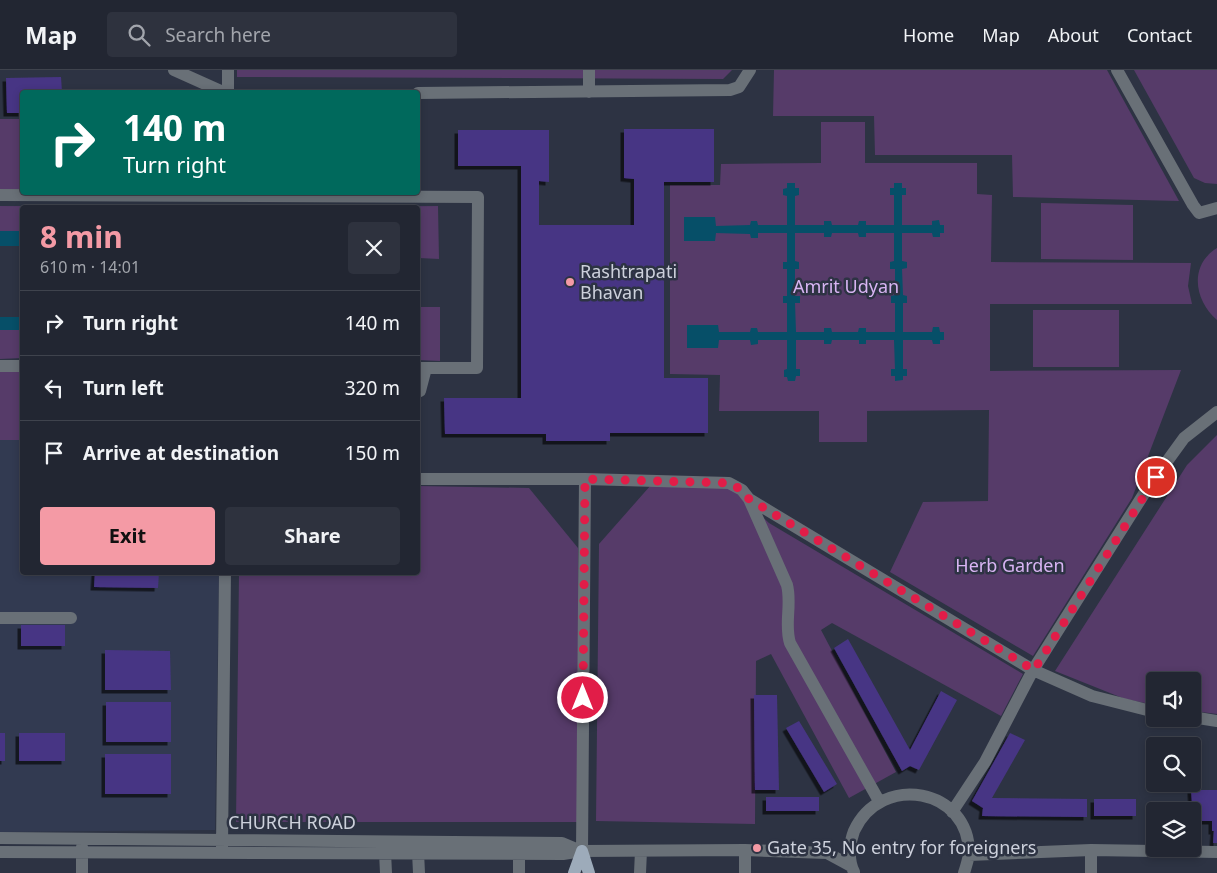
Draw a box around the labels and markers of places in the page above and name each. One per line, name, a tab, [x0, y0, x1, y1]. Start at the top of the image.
place label: Rashtrapati Bhavan	[580, 259, 677, 304]
marker: Rashtrapati Bhavan	[564, 276, 576, 288]
pin	[1135, 456, 1177, 498]
place label: Gate 35, No entry for foreigners	[767, 835, 1037, 859]
marker: Gate 35, No entry for foreigners	[751, 842, 763, 854]

